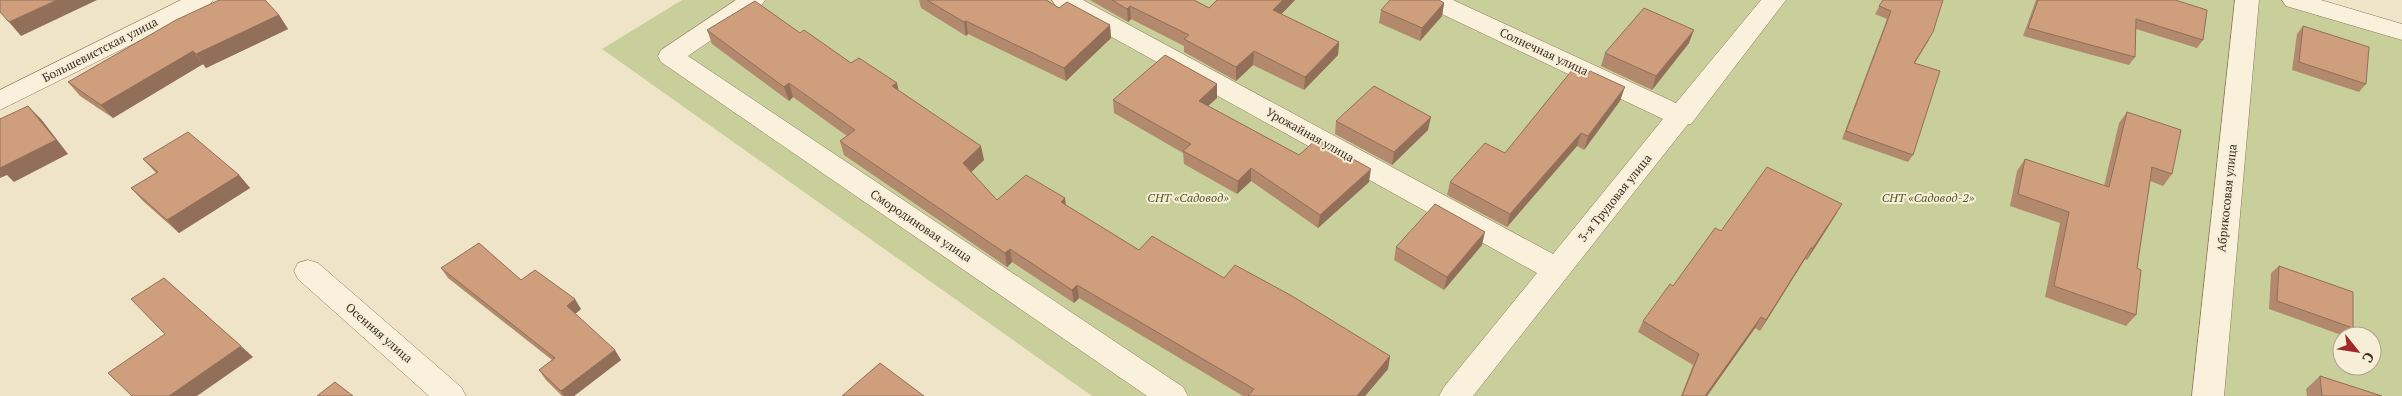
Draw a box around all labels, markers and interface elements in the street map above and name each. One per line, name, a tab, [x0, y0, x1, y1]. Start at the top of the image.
street label: Большевистская улица	[39, 14, 160, 85]
street label: Солнечная улица	[1498, 24, 1591, 79]
street label: Урожайная улица	[1264, 104, 1357, 165]
street label: Абрикосовая улица	[2213, 143, 2240, 253]
street label: 3-я Трудовая улица	[1575, 151, 1655, 245]
street label: Смородиновая улица	[868, 186, 975, 265]
park label: СНТ «Садовод»	[1147, 190, 1229, 205]
park label: СНТ «Садовод-2»	[1882, 190, 1975, 205]
street label: Осенняя улица	[343, 300, 416, 366]
north arrow	[2332, 326, 2382, 376]
text: С	[2358, 349, 2379, 366]

